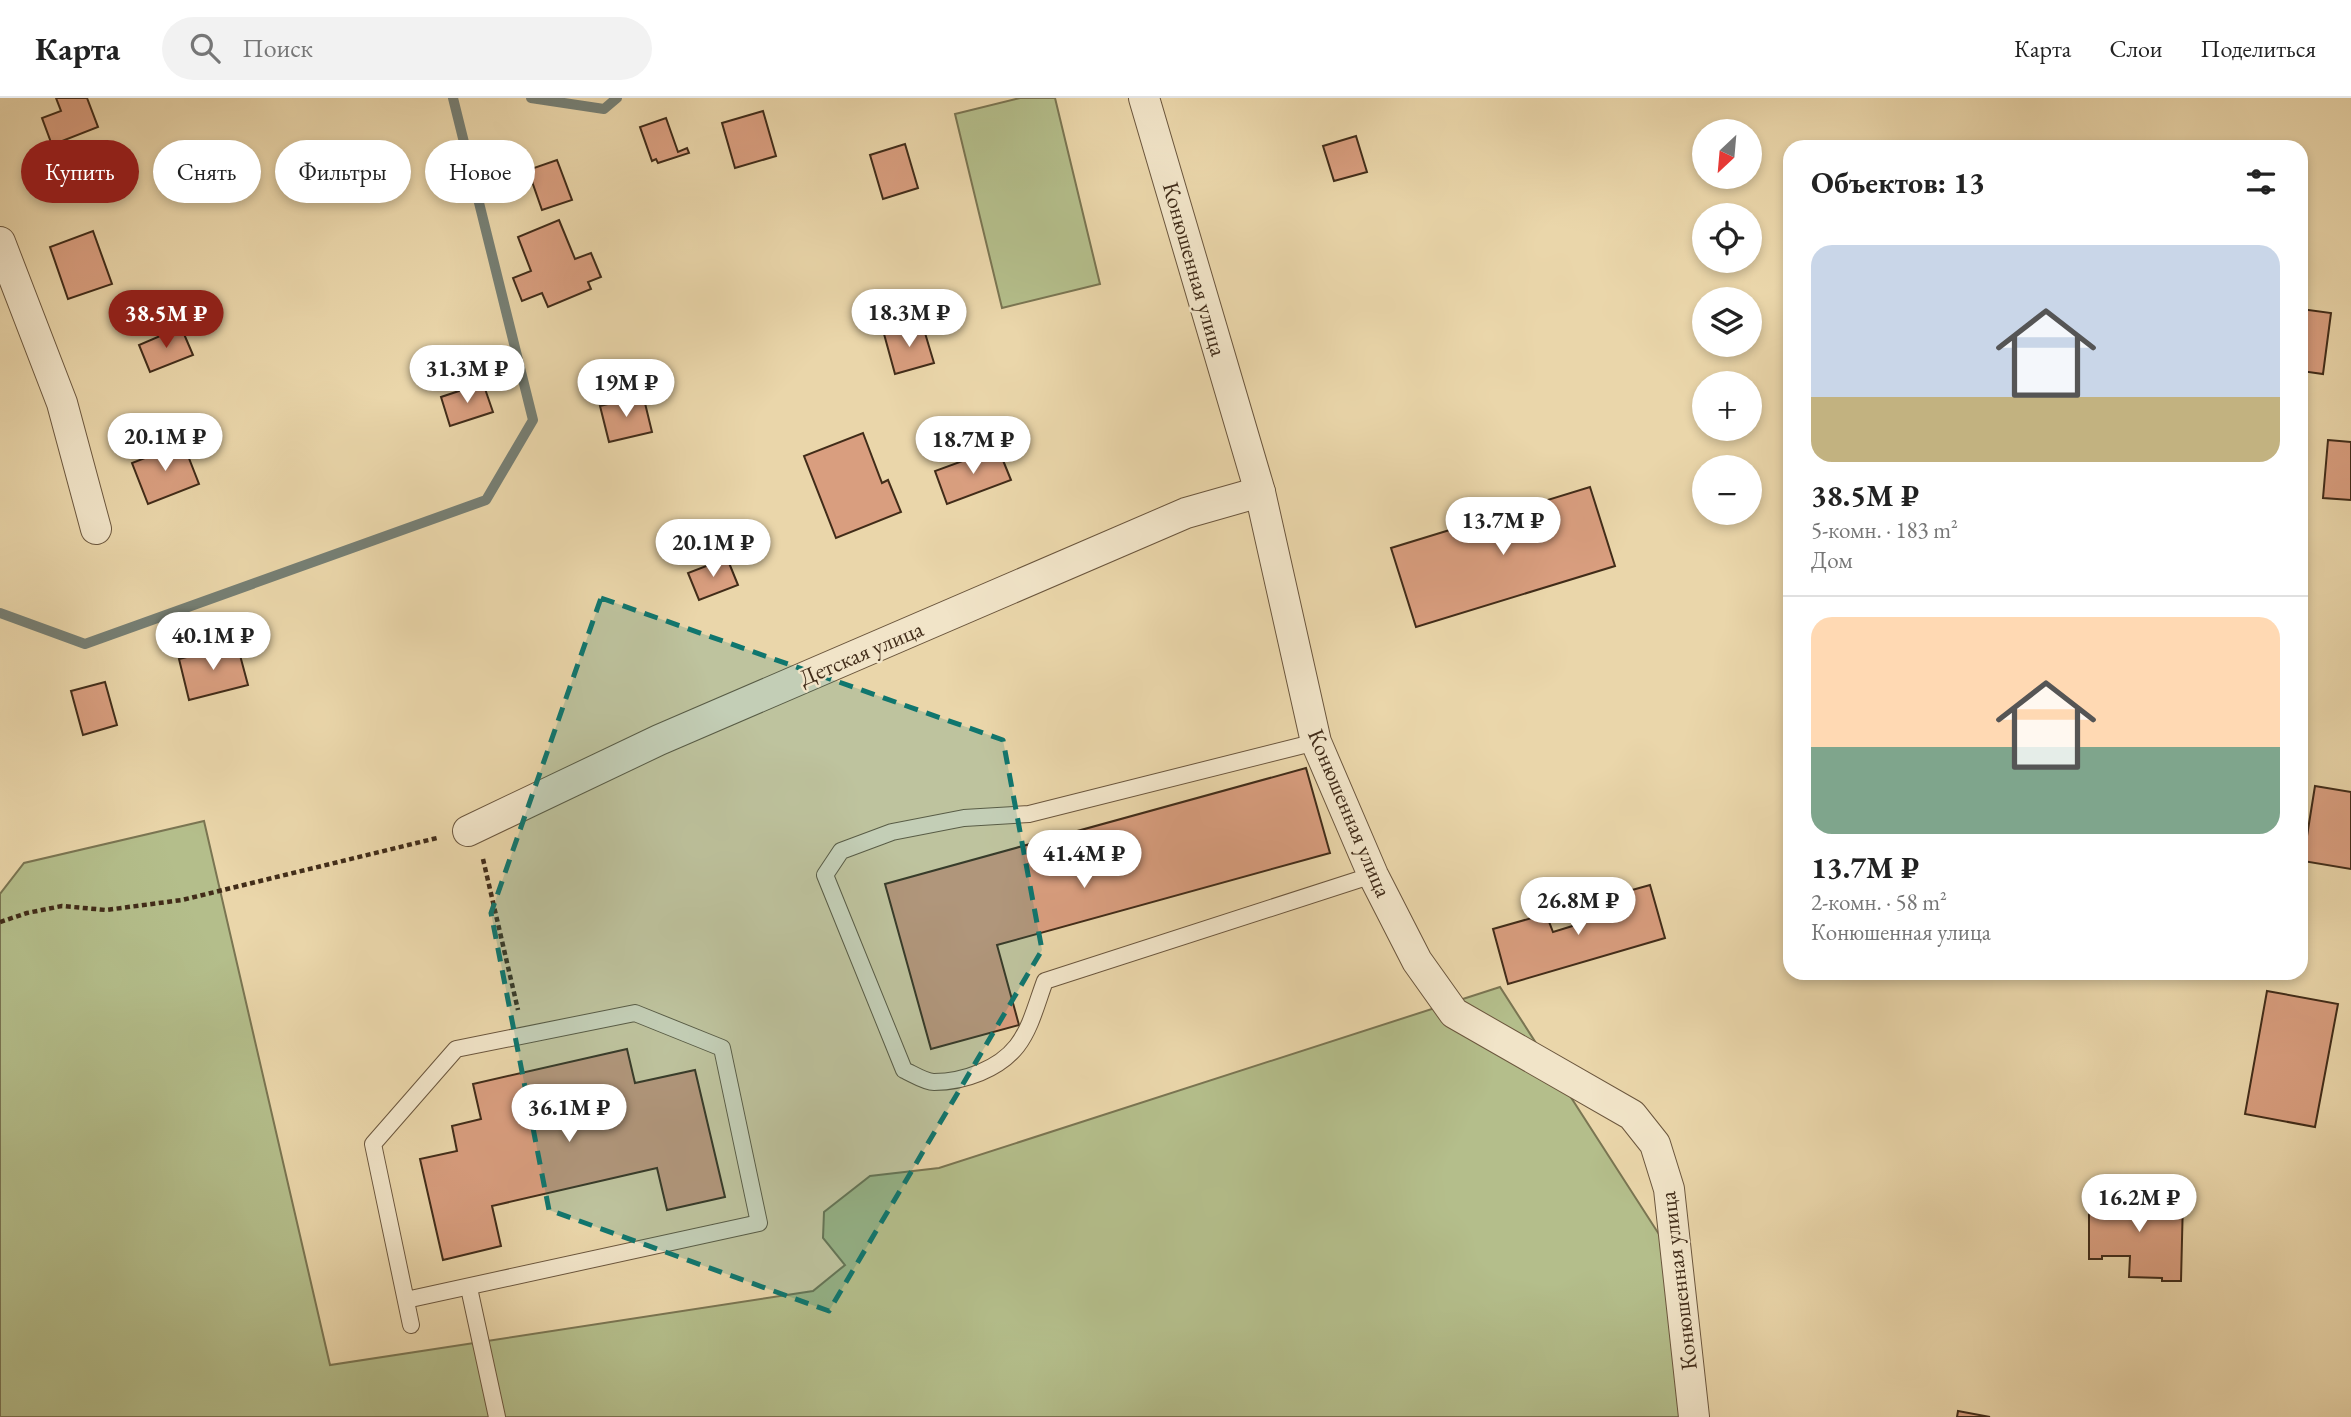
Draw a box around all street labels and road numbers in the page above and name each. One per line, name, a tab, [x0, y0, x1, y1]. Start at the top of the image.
street label: Конюшенная улица	[1156, 178, 1234, 360]
street label: Детская улица	[794, 613, 928, 693]
street label: Конюшенная улица	[1301, 724, 1399, 902]
street label: Конюшенная улица	[1652, 1189, 1704, 1372]

